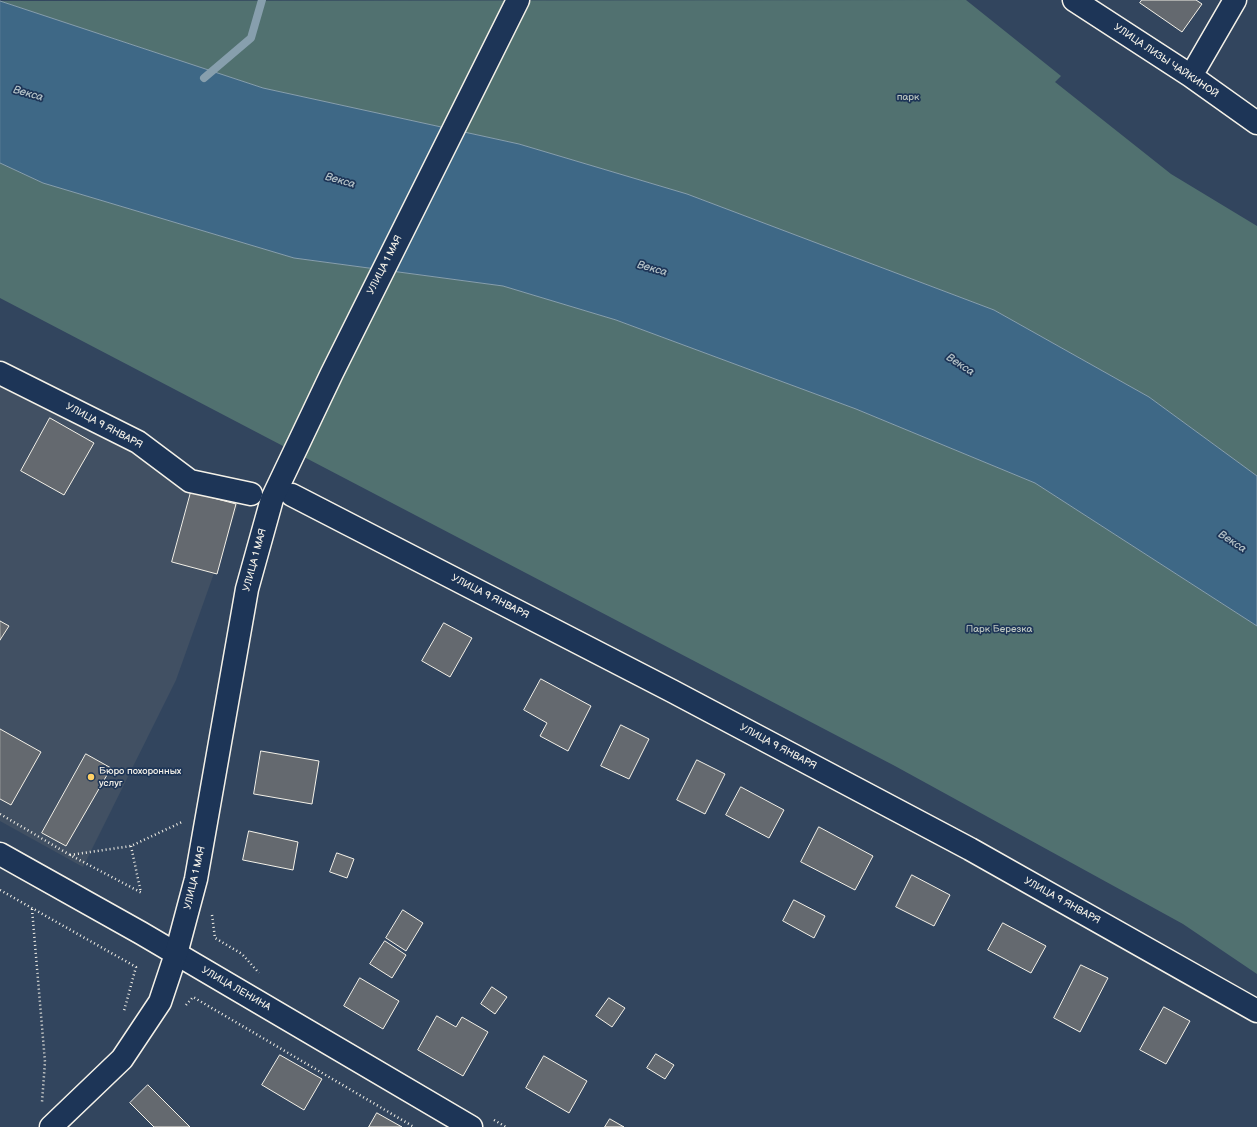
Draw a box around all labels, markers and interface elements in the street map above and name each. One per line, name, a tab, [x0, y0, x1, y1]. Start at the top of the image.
street label: УЛИЦА ЛИЗЫ ЧАЙКИНОЙ	[1111, 21, 1221, 101]
water label: Векса	[11, 83, 45, 105]
park label: парк	[897, 91, 919, 103]
water label: Векса	[323, 170, 357, 192]
street label: УЛИЦА 1 МАЯ	[365, 233, 405, 297]
water label: Векса	[635, 258, 669, 280]
water label: Векса	[943, 351, 977, 379]
street label: УЛИЦА 9 ЯНВАРЯ	[63, 401, 145, 451]
street label: УЛИЦА 1 МАЯ	[241, 527, 269, 593]
water label: Векса	[1215, 528, 1249, 556]
street label: УЛИЦА 9 ЯНВАРЯ	[449, 572, 531, 622]
park label: Парк Березка	[966, 623, 1032, 635]
street label: УЛИЦА 9 ЯНВАРЯ	[737, 722, 819, 772]
place label: Бюро похоронных услуг	[99, 765, 181, 788]
marker: Бюро похоронных услуг	[86, 772, 96, 782]
street label: УЛИЦА 1 МАЯ	[182, 845, 208, 911]
street label: УЛИЦА 9 ЯНВАРЯ	[1022, 875, 1102, 927]
street label: УЛИЦА ЛЕНИНА	[199, 964, 273, 1014]

